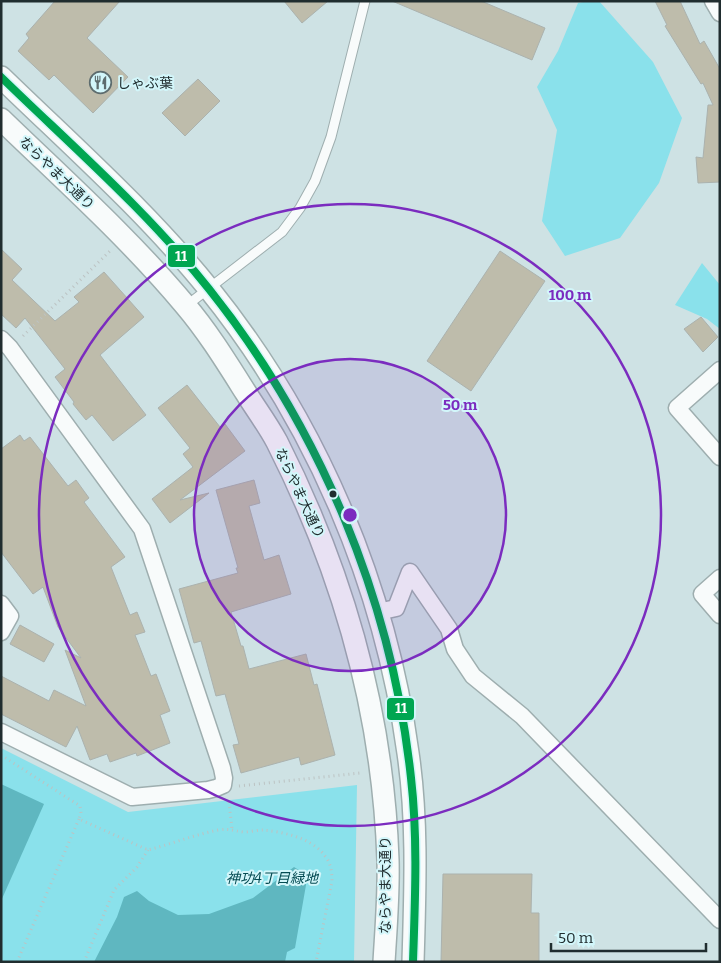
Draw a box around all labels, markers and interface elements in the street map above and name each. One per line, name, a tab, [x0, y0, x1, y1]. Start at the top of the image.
restaurant icon: しゃぶ葉	[89, 71, 113, 95]
place label: しゃぶ葉	[117, 75, 173, 92]
street label: ならやま大通り	[16, 133, 98, 214]
line badge: 11	[167, 244, 196, 268]
text: 11	[175, 248, 187, 265]
text: 100 m	[549, 286, 592, 304]
text: 50 m	[443, 396, 478, 414]
street label: ならやま大通り	[271, 445, 328, 541]
unlabelled marker	[328, 489, 338, 499]
centre of rings	[341, 506, 359, 524]
line badge: 11	[386, 697, 415, 721]
text: 11	[395, 700, 407, 717]
street label: ならやま大通り	[377, 836, 394, 934]
park label: 神功4丁目緑地	[226, 870, 320, 887]
scale bar	[551, 920, 706, 952]
text: 50 m	[558, 929, 594, 947]

